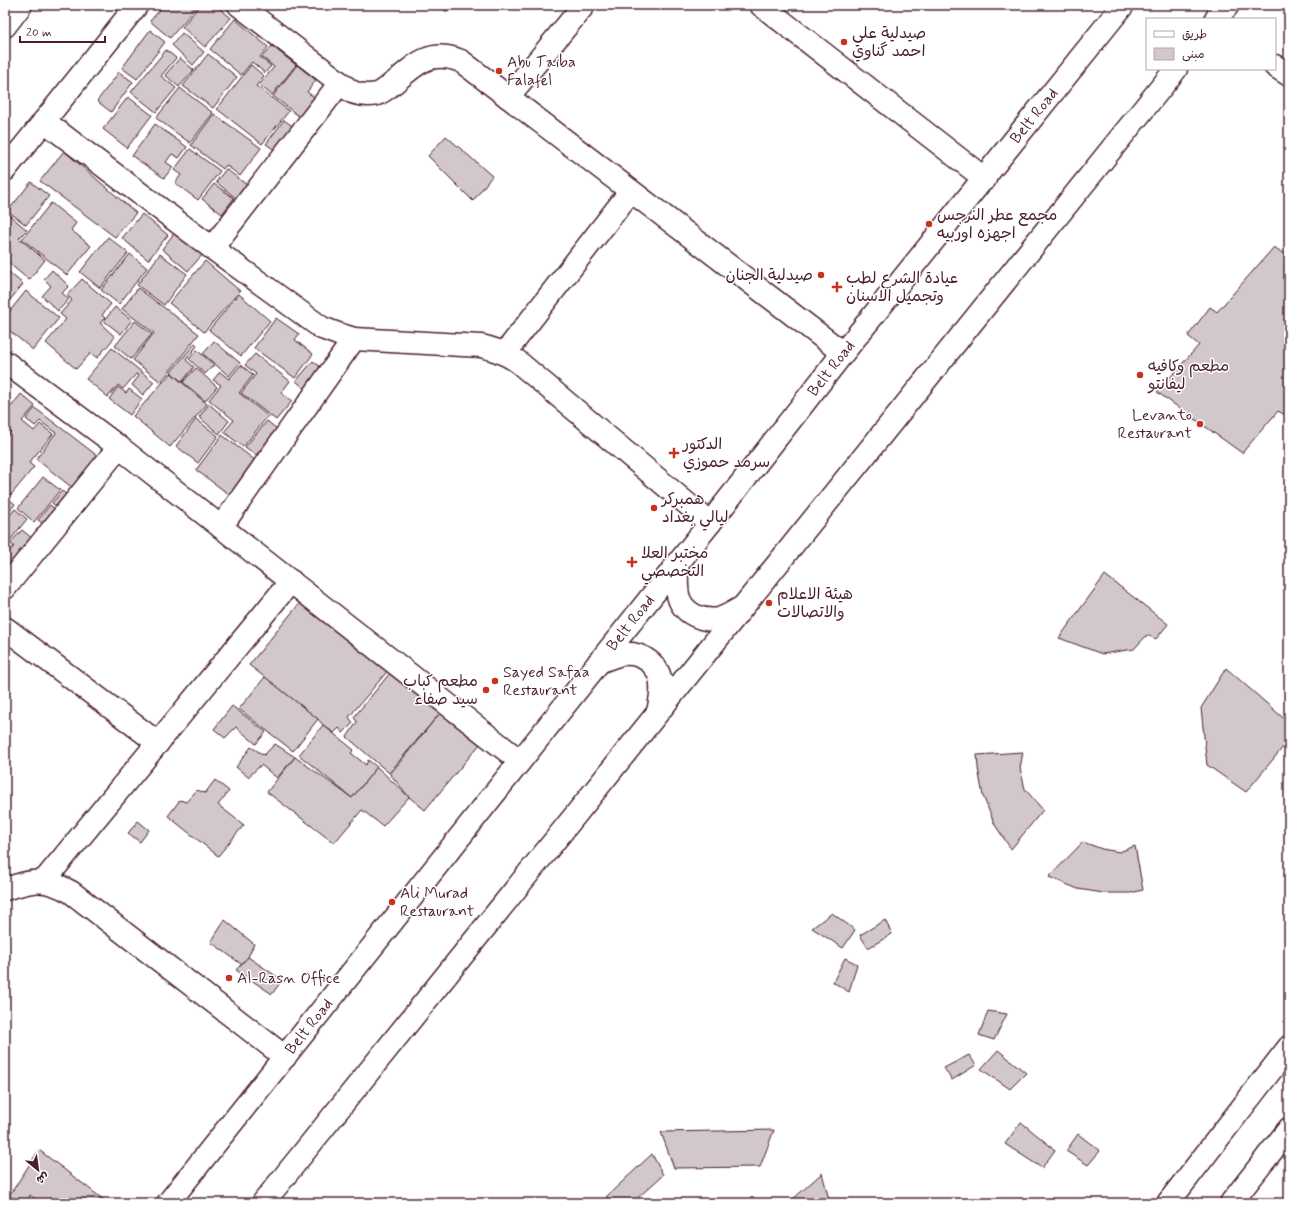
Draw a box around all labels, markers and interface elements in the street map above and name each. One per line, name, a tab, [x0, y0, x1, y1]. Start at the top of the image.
scale bar	[20, 18, 105, 44]
legend	[1146, 18, 1276, 70]
place label: صيدلية علي احمد گناوي	[852, 23, 926, 62]
text: 20 m	[26, 25, 52, 41]
text: طريق	[1182, 27, 1207, 43]
marker: صيدلية علي احمد گناوي	[839, 37, 849, 47]
text: مبنى	[1182, 47, 1205, 63]
place label: Abu Taiba Falafel	[507, 52, 576, 91]
marker: Abu Taiba Falafel	[494, 66, 504, 76]
street label: Belt Road	[1005, 83, 1063, 148]
place label: مجمع عطر النرجس اجهزه اوربيه	[937, 205, 1057, 244]
marker: مجمع عطر النرجس اجهزه اوربيه	[924, 219, 934, 229]
place label: صيدلية الجنان	[725, 265, 813, 286]
place label: عيادة الشرع لطب وتجميل الاسنان	[846, 268, 958, 307]
marker: صيدلية الجنان	[816, 270, 826, 280]
marker: عيادة الشرع لطب وتجميل الاسنان	[831, 281, 843, 293]
street label: Belt Road	[802, 336, 860, 401]
place label: مطعم وكافيه ليفانتو	[1147, 356, 1229, 395]
marker: مطعم وكافيه ليفانتو	[1135, 370, 1145, 380]
place label: Levanto Restaurant	[1118, 405, 1192, 444]
marker: Levanto Restaurant	[1195, 419, 1205, 429]
place label: الدكتور سرمد حموزي	[681, 434, 770, 473]
marker: الدكتور سرمد حموزي	[668, 447, 680, 459]
place label: همبركر ليالي بغداد	[660, 489, 728, 531]
marker: همبركر ليالي بغداد	[649, 503, 659, 513]
place label: مختبر العلا التخصصي	[641, 543, 708, 585]
marker: مختبر العلا التخصصي	[626, 556, 638, 568]
place label: هيئة الاعلام والاتصالات	[777, 584, 853, 623]
street label: Belt Road	[602, 590, 659, 655]
marker: هيئة الاعلام والاتصالات	[764, 598, 774, 608]
place label: Sayed Safaa Restaurant	[503, 662, 590, 701]
place label: مطعم كباب سيد صفاء	[403, 671, 478, 710]
marker: Sayed Safaa Restaurant	[490, 676, 500, 686]
marker: مطعم كباب سيد صفاء	[481, 685, 491, 695]
place label: Ali Murad Restaurant	[400, 883, 475, 922]
marker: Ali Murad Restaurant	[387, 897, 397, 907]
place label: Al-Rasn Office	[237, 968, 340, 989]
marker: Al-Rasn Office	[224, 973, 234, 983]
street label: Belt Road	[280, 994, 338, 1059]
north arrow	[18, 1150, 58, 1190]
text: ش	[34, 1169, 51, 1187]

